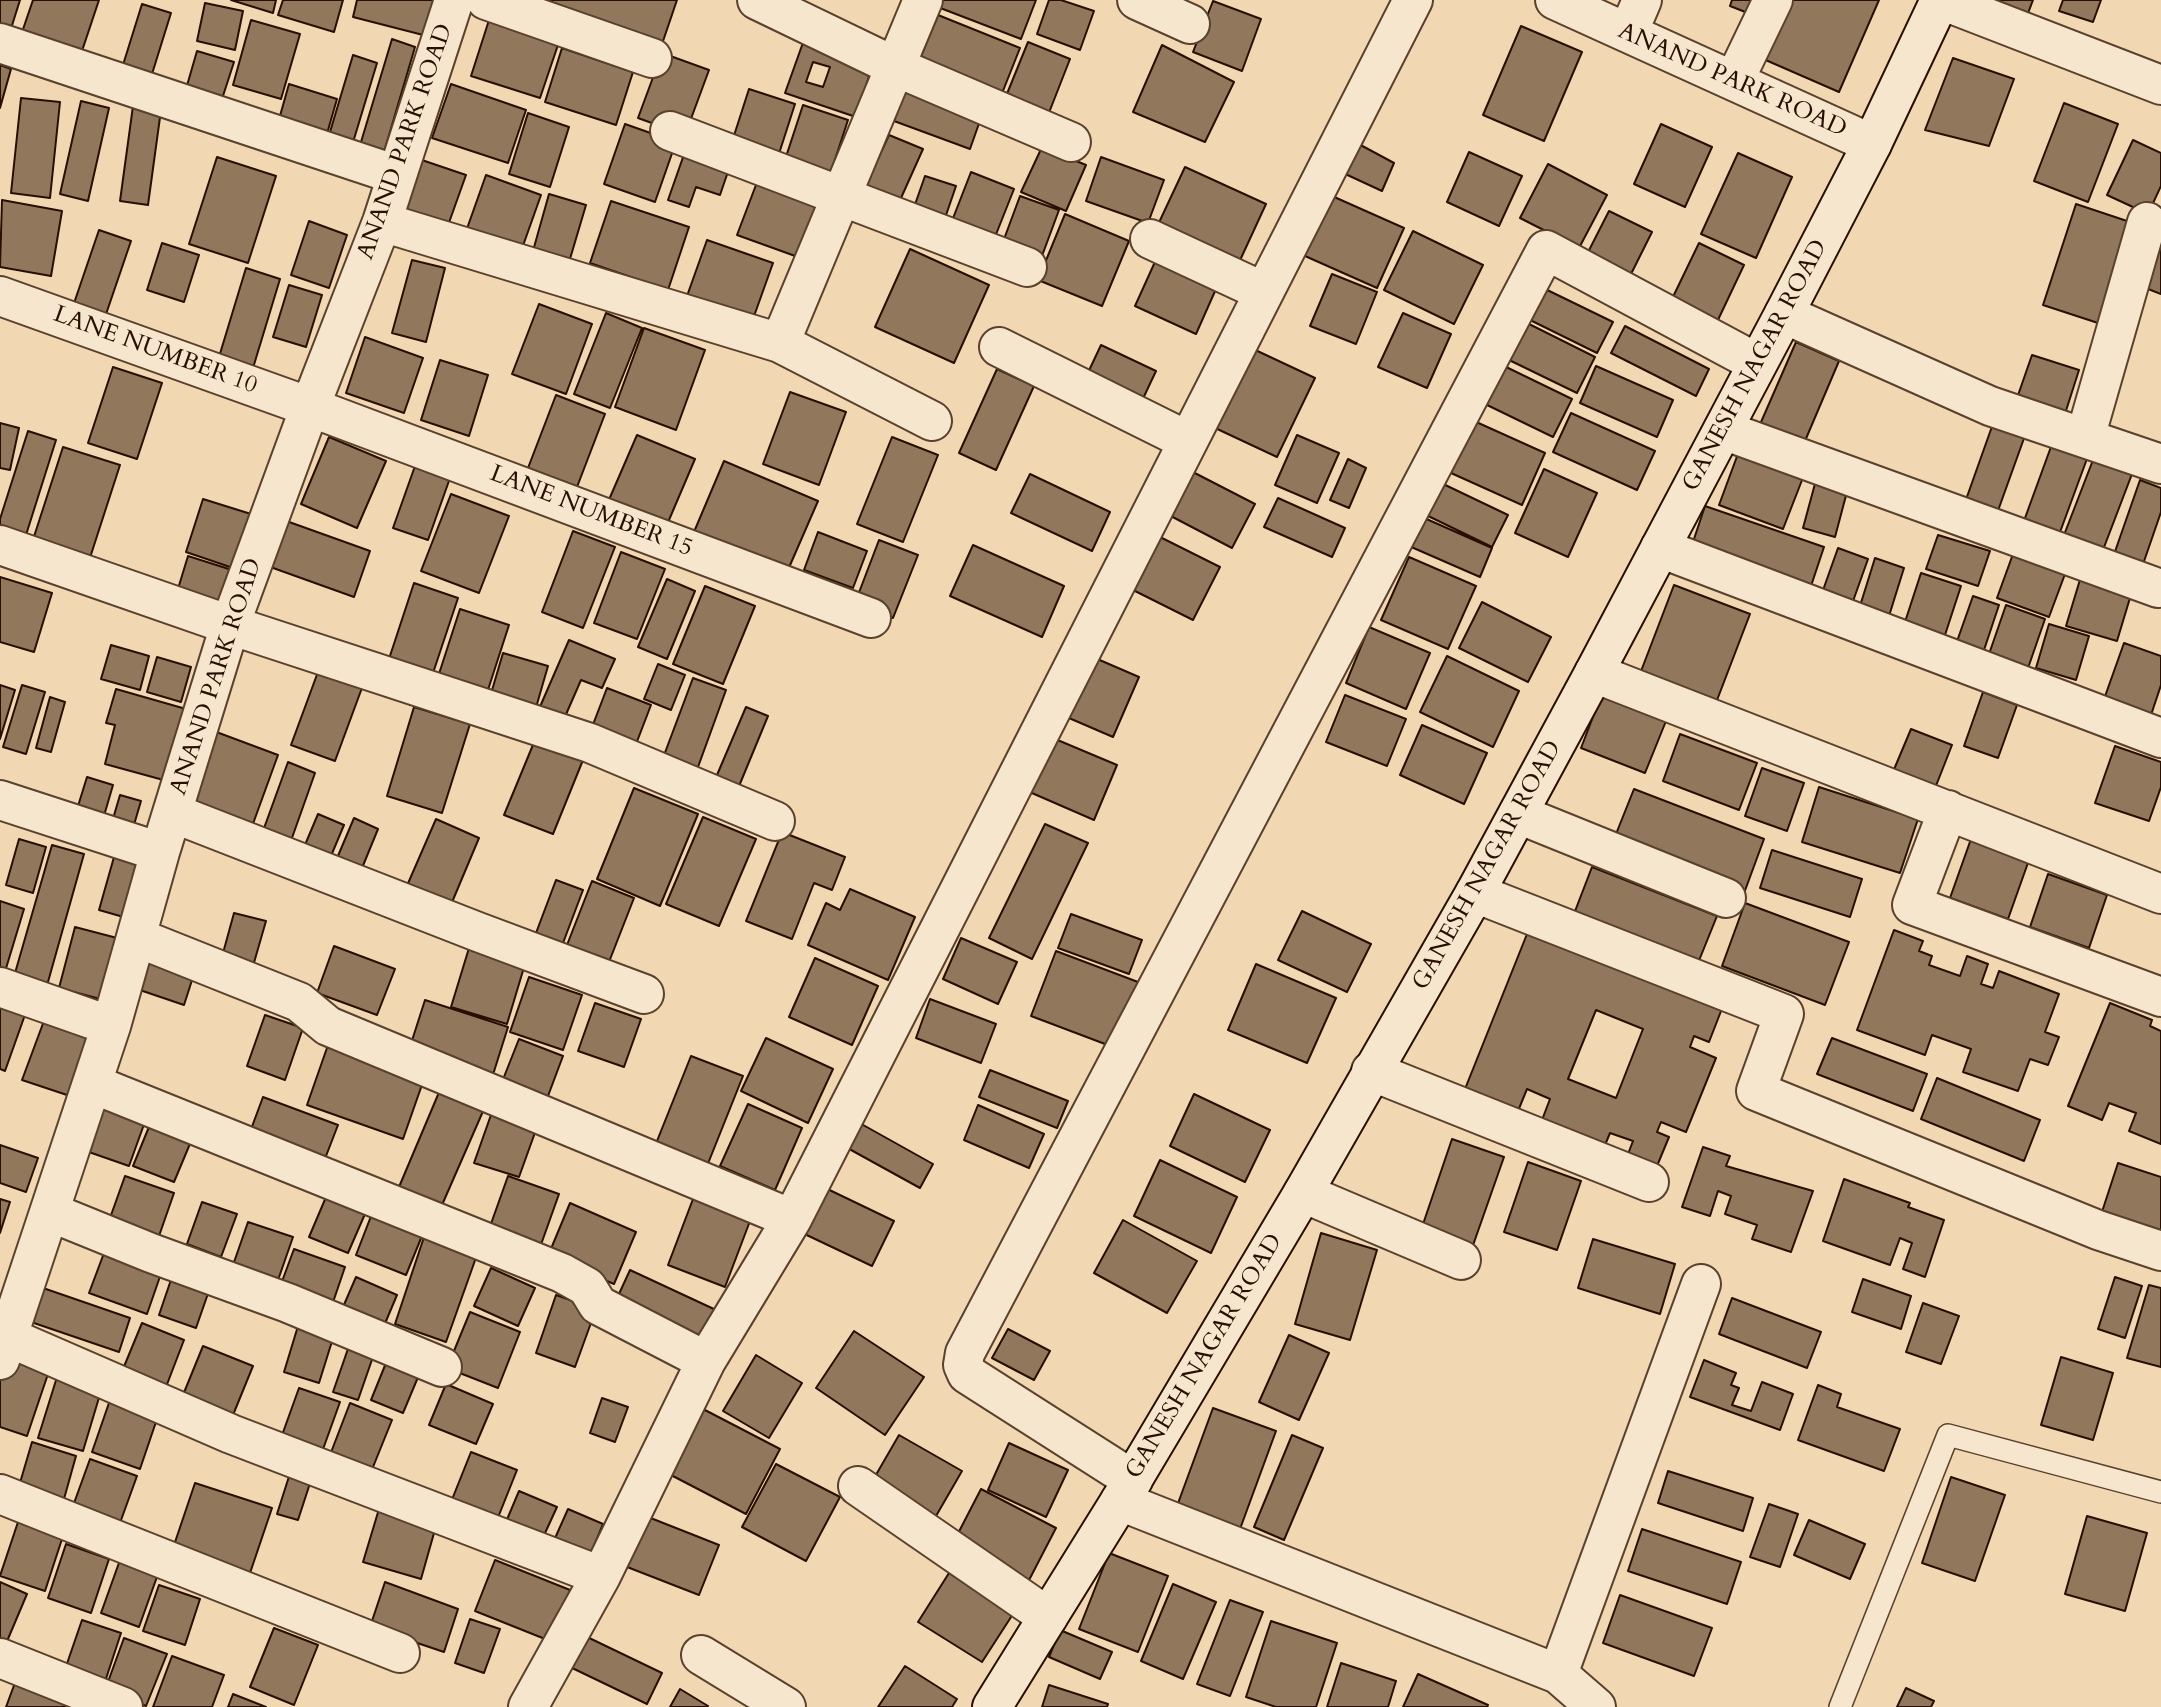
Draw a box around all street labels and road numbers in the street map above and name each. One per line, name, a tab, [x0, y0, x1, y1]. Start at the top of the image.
street label: ANAND PARK ROAD	[1613, 18, 1851, 144]
street label: ANAND PARK ROAD	[352, 20, 460, 264]
street label: GANESH NAGAR ROAD	[1677, 235, 1835, 497]
street label: LANE NUMBER 10	[49, 301, 261, 401]
street label: LANE NUMBER 15	[486, 460, 696, 564]
street label: ANAND PARK ROAD	[165, 555, 269, 799]
street label: GANESH NAGAR ROAD	[1407, 736, 1569, 996]
street label: GANESH NAGAR ROAD	[1120, 1229, 1290, 1485]

